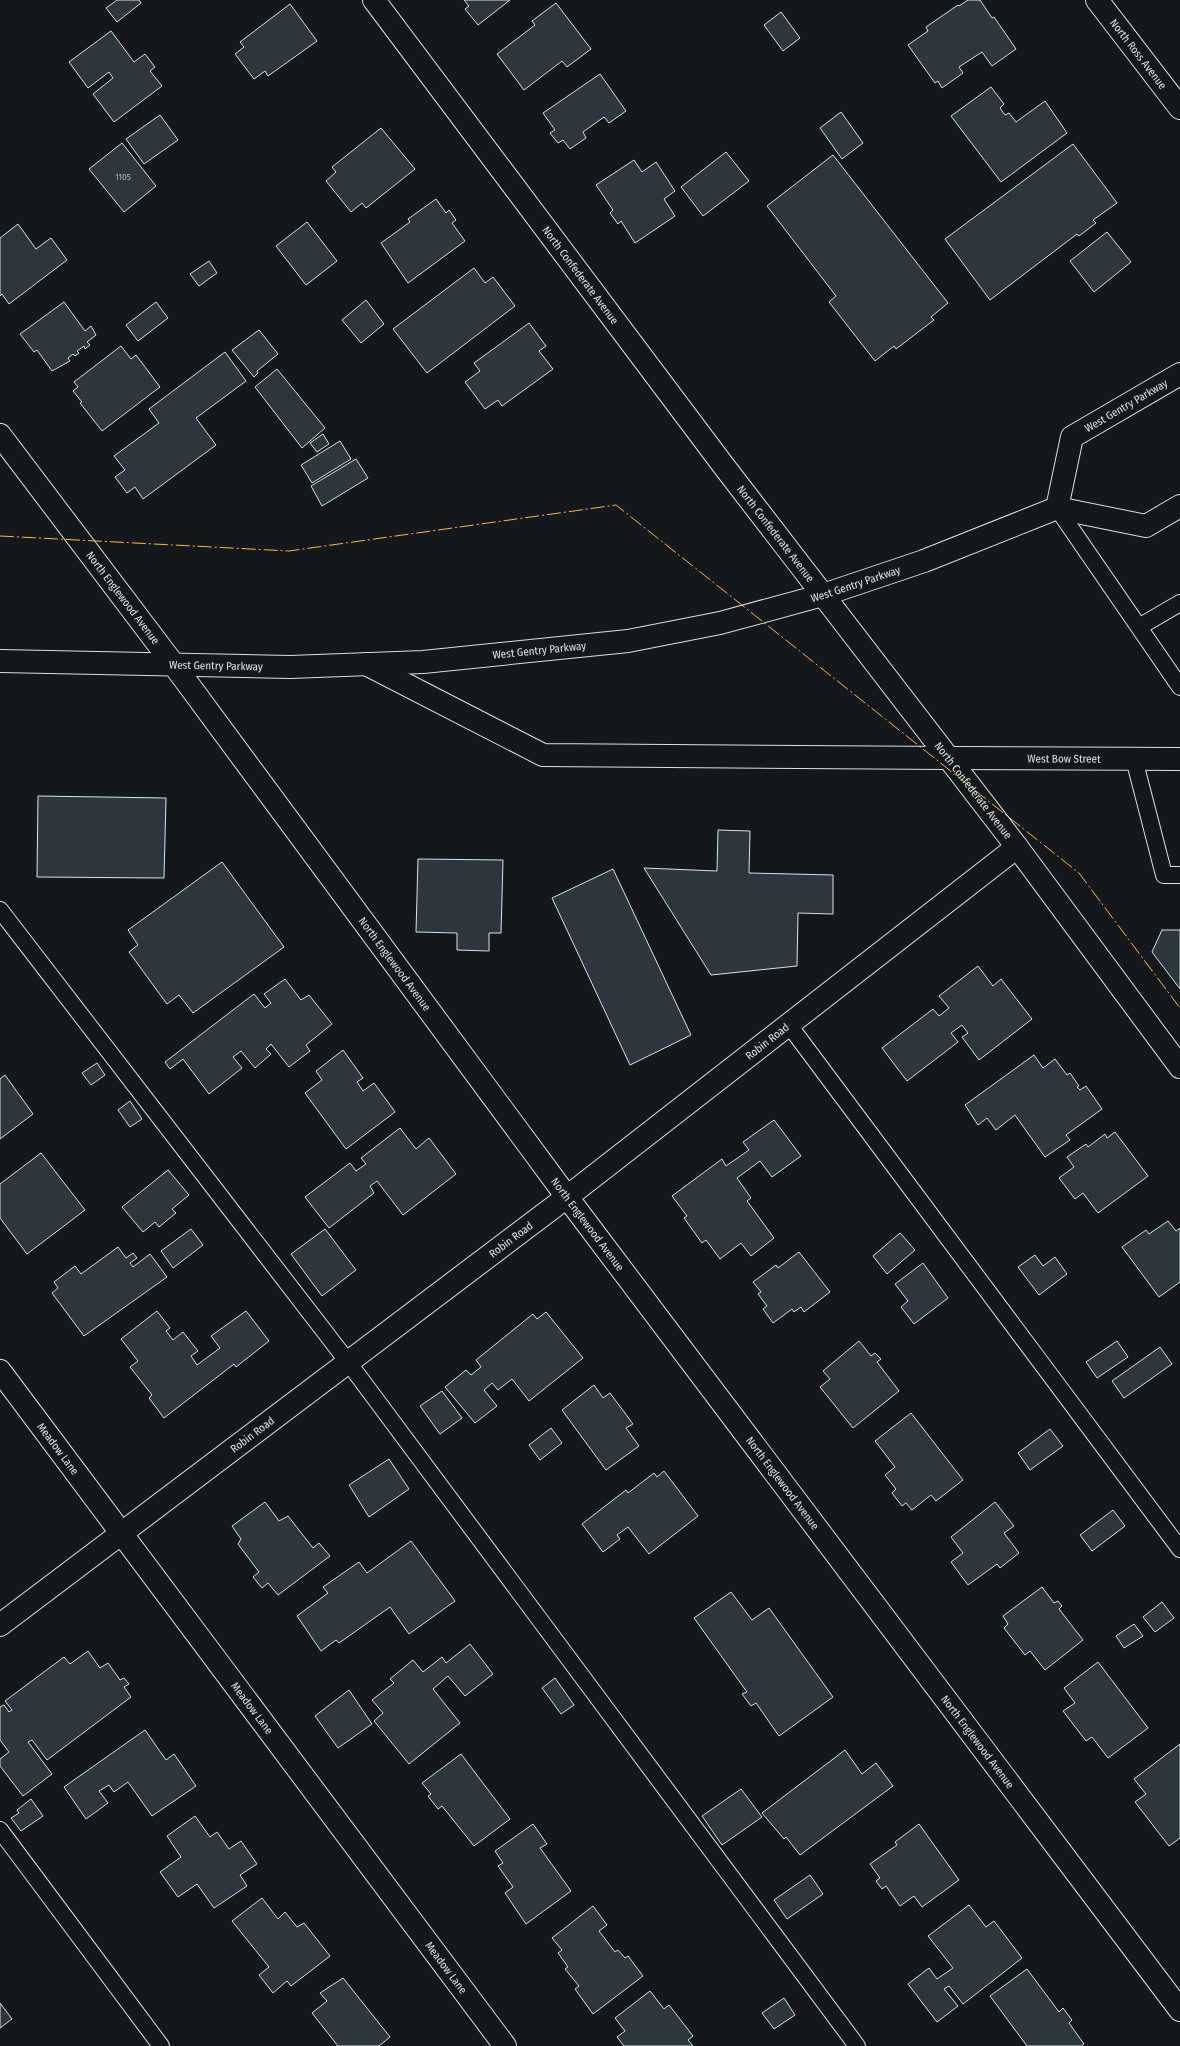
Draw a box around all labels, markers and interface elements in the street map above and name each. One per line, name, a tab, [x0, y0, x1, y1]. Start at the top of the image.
street label: North Ross Avenue	[1107, 17, 1169, 92]
house number: 1105	[115, 172, 131, 182]
street label: North Confederate Avenue	[539, 224, 621, 327]
street label: West Gentry Parkway	[1082, 377, 1170, 435]
street label: North Confederate Avenue	[734, 483, 817, 585]
street label: North Englewood Avenue	[83, 549, 162, 647]
street label: West Gentry Parkway	[809, 563, 902, 605]
street label: West Gentry Parkway	[492, 639, 587, 662]
street label: West Gentry Parkway	[169, 658, 263, 673]
street label: North Confederate Avenue	[932, 740, 1014, 842]
street label: West Bow Street	[1027, 752, 1101, 766]
street label: North Englewood Avenue	[356, 915, 433, 1014]
street label: Robin Road	[743, 1021, 792, 1063]
street label: North Englewood Avenue	[548, 1175, 626, 1274]
street label: Robin Road	[487, 1219, 536, 1261]
street label: Robin Road	[228, 1414, 277, 1456]
street label: Meadow Lane	[34, 1420, 81, 1477]
street label: North Englewood Avenue	[743, 1434, 821, 1532]
street label: Meadow Lane	[228, 1680, 275, 1737]
street label: North Englewood Avenue	[938, 1693, 1017, 1791]
street label: Meadow Lane	[422, 1939, 470, 1996]

